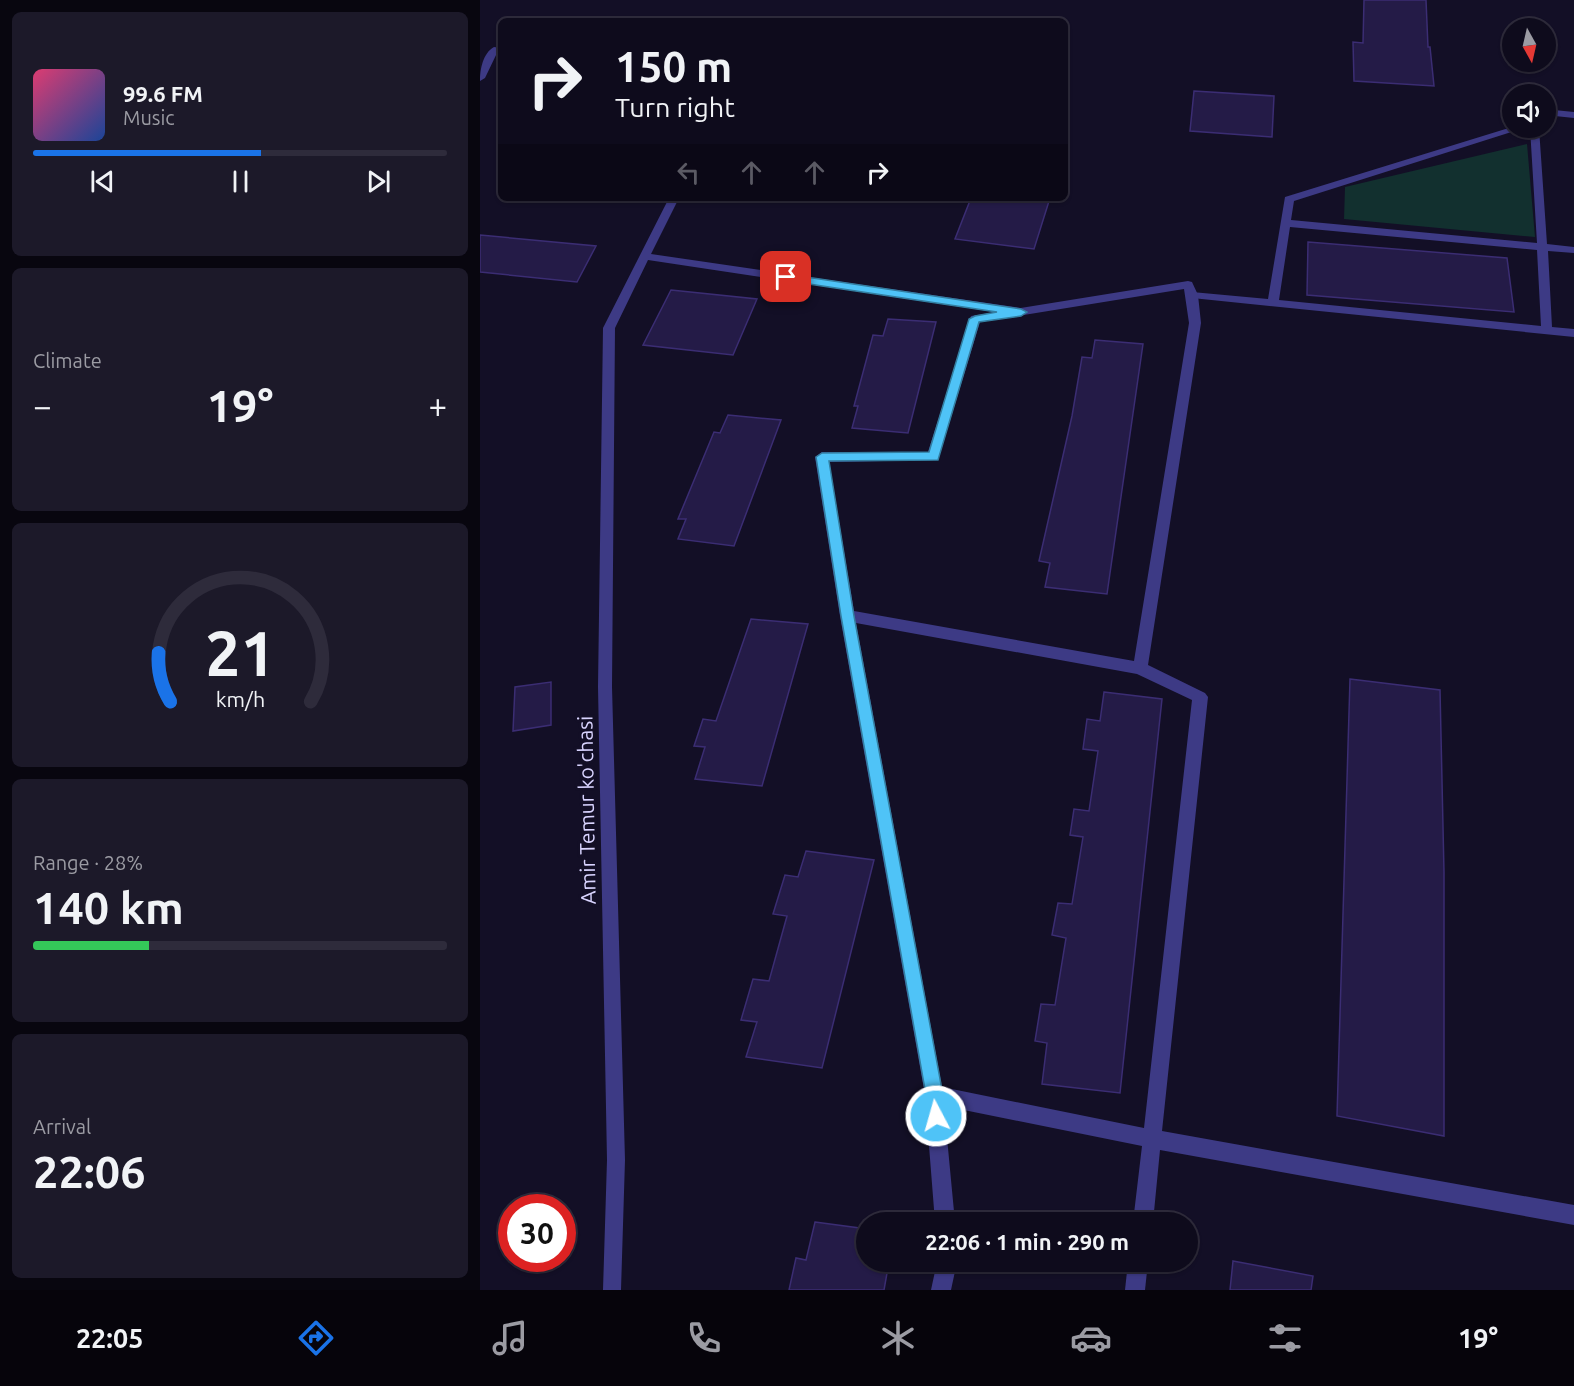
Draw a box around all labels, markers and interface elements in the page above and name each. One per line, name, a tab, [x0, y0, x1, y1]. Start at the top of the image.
north arrow	[1502, 18, 1556, 72]
map controls	[1502, 18, 1556, 138]
icon: right	[516, 42, 594, 120]
text: 150 m	[615, 43, 732, 90]
text: 99.6 FM	[123, 81, 203, 106]
button: sound	[1502, 84, 1556, 138]
text: Turn right	[615, 92, 735, 122]
text: Music	[123, 106, 175, 129]
icon: left	[672, 156, 705, 189]
icon: ahead	[735, 156, 768, 189]
icon: ahead	[798, 156, 831, 189]
icon: right	[861, 156, 894, 189]
icon: previous	[86, 165, 119, 198]
icon: pause	[224, 165, 257, 198]
icon: next	[362, 165, 395, 198]
pin	[760, 251, 811, 302]
icon: arrive	[769, 260, 802, 293]
text: Climate	[33, 349, 102, 372]
text: 19°	[207, 380, 273, 431]
text: −	[33, 387, 52, 424]
text: +	[428, 387, 447, 424]
text: 21	[205, 618, 275, 688]
text: km/h	[215, 687, 265, 711]
street label: Amir Temur ko'chasi	[572, 715, 600, 905]
text: Range · 28%	[33, 851, 143, 874]
text: 140 km	[33, 882, 184, 933]
position arrow	[904, 1084, 968, 1148]
text: Arrival	[33, 1115, 91, 1138]
text: 22:06	[33, 1146, 146, 1197]
speed limit sign: 30	[498, 1194, 576, 1272]
text: 22:06 · 1 min · 290 m	[925, 1229, 1129, 1254]
icon: directions	[295, 1317, 337, 1359]
icon: music	[489, 1317, 531, 1359]
icon: phone	[683, 1317, 725, 1359]
icon: climate	[877, 1317, 919, 1359]
icon: car	[1070, 1317, 1112, 1359]
icon: filters	[1264, 1317, 1306, 1359]
text: 22:05	[76, 1323, 143, 1353]
text: 19°	[1458, 1323, 1498, 1353]

